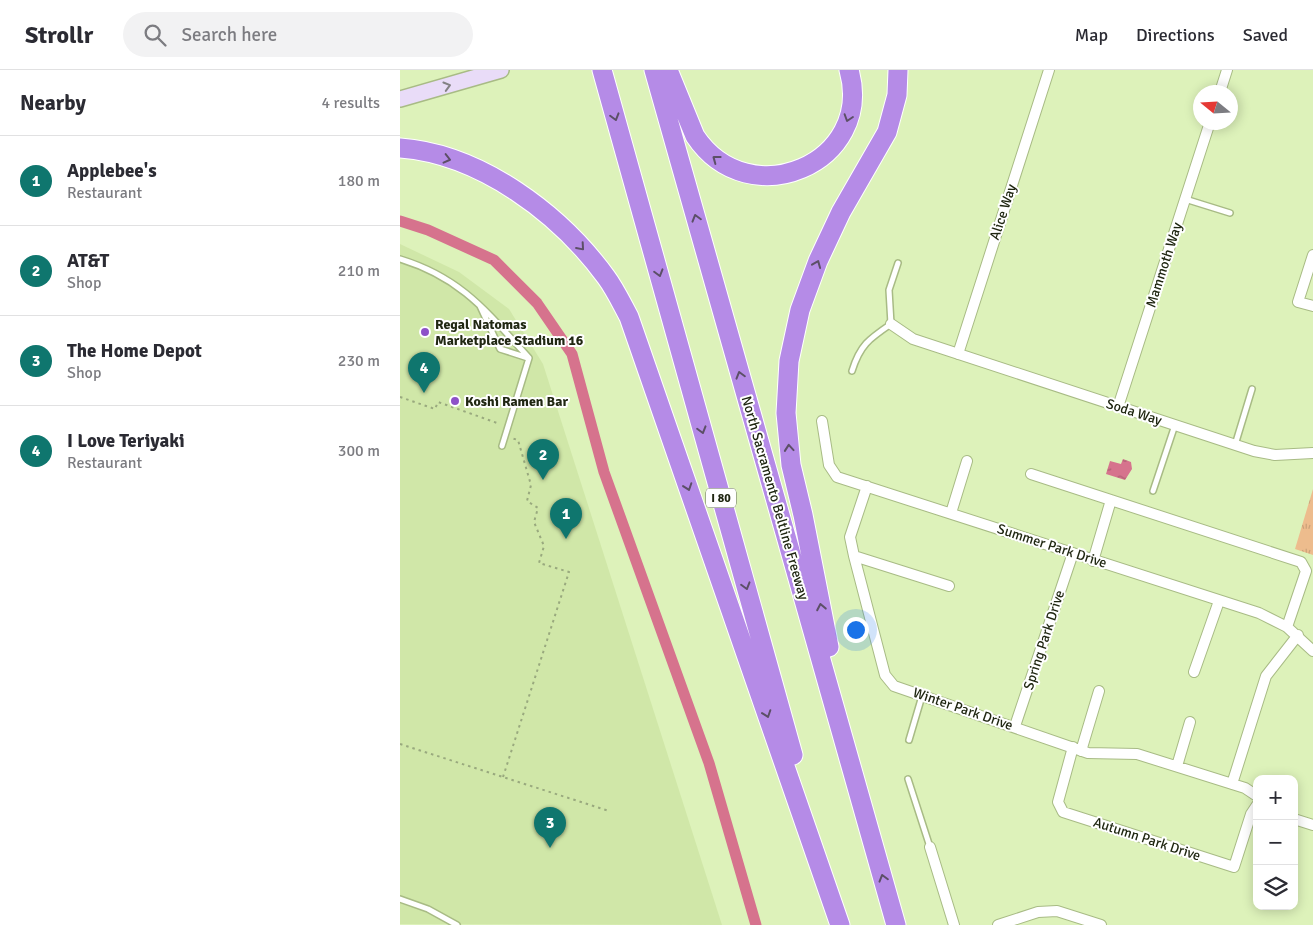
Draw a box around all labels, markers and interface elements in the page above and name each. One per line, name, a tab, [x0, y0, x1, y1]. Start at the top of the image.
search box	[123, 12, 473, 57]
text: Strollr	[25, 20, 93, 50]
icon: search	[141, 21, 169, 49]
text: Search here	[181, 23, 277, 47]
text: Map	[1075, 24, 1108, 46]
text: Directions	[1136, 24, 1215, 46]
text: Saved	[1243, 24, 1288, 46]
one-way arrow	[442, 81, 450, 91]
north arrow	[1193, 85, 1238, 130]
text: Nearby	[20, 90, 86, 116]
text: 4 results	[321, 93, 380, 113]
one-way arrow	[609, 113, 620, 121]
one-way arrow	[843, 113, 853, 122]
one-way arrow	[443, 153, 452, 164]
one-way arrow	[712, 156, 722, 165]
text: Applebee's	[67, 159, 157, 183]
text: 1	[32, 171, 40, 191]
text: 180 m	[338, 171, 380, 191]
street label: Alice Way	[986, 181, 1020, 242]
text: Restaurant	[67, 183, 142, 203]
one-way arrow	[691, 214, 702, 223]
street label: Mammoth Way	[1142, 220, 1186, 310]
one-way arrow	[575, 242, 584, 251]
text: AT&T	[67, 249, 109, 273]
one-way arrow	[811, 260, 821, 269]
text: 2	[32, 261, 40, 281]
text: 210 m	[338, 261, 380, 281]
one-way arrow	[653, 269, 663, 277]
text: Shop	[67, 273, 101, 293]
place label: Regal Natomas Marketplace Stadium 16	[435, 316, 584, 349]
marker: Regal Natomas Marketplace Stadium 16	[419, 326, 431, 338]
text: The Home Depot	[67, 339, 202, 363]
text: 3	[32, 351, 40, 371]
text: 230 m	[338, 351, 380, 371]
pin: 4	[408, 352, 440, 393]
text: Shop	[67, 363, 101, 383]
one-way arrow	[736, 371, 746, 379]
place label: Koshi Ramen Bar	[465, 393, 568, 410]
street label: North Sacramento Beltline Freeway	[738, 394, 812, 602]
marker: Koshi Ramen Bar	[449, 395, 461, 407]
street label: Soda Way	[1104, 395, 1164, 429]
one-way arrow	[697, 425, 707, 434]
text: I Love Teriyaki	[67, 429, 185, 453]
pin: 2	[527, 439, 559, 480]
text: 4	[32, 441, 40, 461]
text: 300 m	[338, 441, 380, 461]
one-way arrow	[784, 444, 795, 452]
text: Restaurant	[67, 453, 142, 473]
one-way arrow	[682, 482, 692, 490]
road number: I 80	[706, 488, 736, 508]
pin: 1	[550, 498, 582, 539]
street label: Summer Park Drive	[995, 520, 1109, 572]
one-way arrow	[741, 582, 751, 590]
street label: Spring Park Drive	[1020, 588, 1068, 692]
one-way arrow	[816, 603, 827, 612]
your location	[843, 617, 869, 643]
street label: Winter Park Drive	[911, 684, 1015, 734]
one-way arrow	[761, 710, 771, 718]
map controls	[1253, 775, 1298, 910]
button: +	[1253, 775, 1298, 820]
pin: 3	[534, 807, 566, 848]
street label: Autumn Park Drive	[1091, 814, 1203, 864]
button: −	[1253, 820, 1298, 865]
button: layers	[1253, 865, 1298, 910]
one-way arrow	[878, 874, 889, 883]

